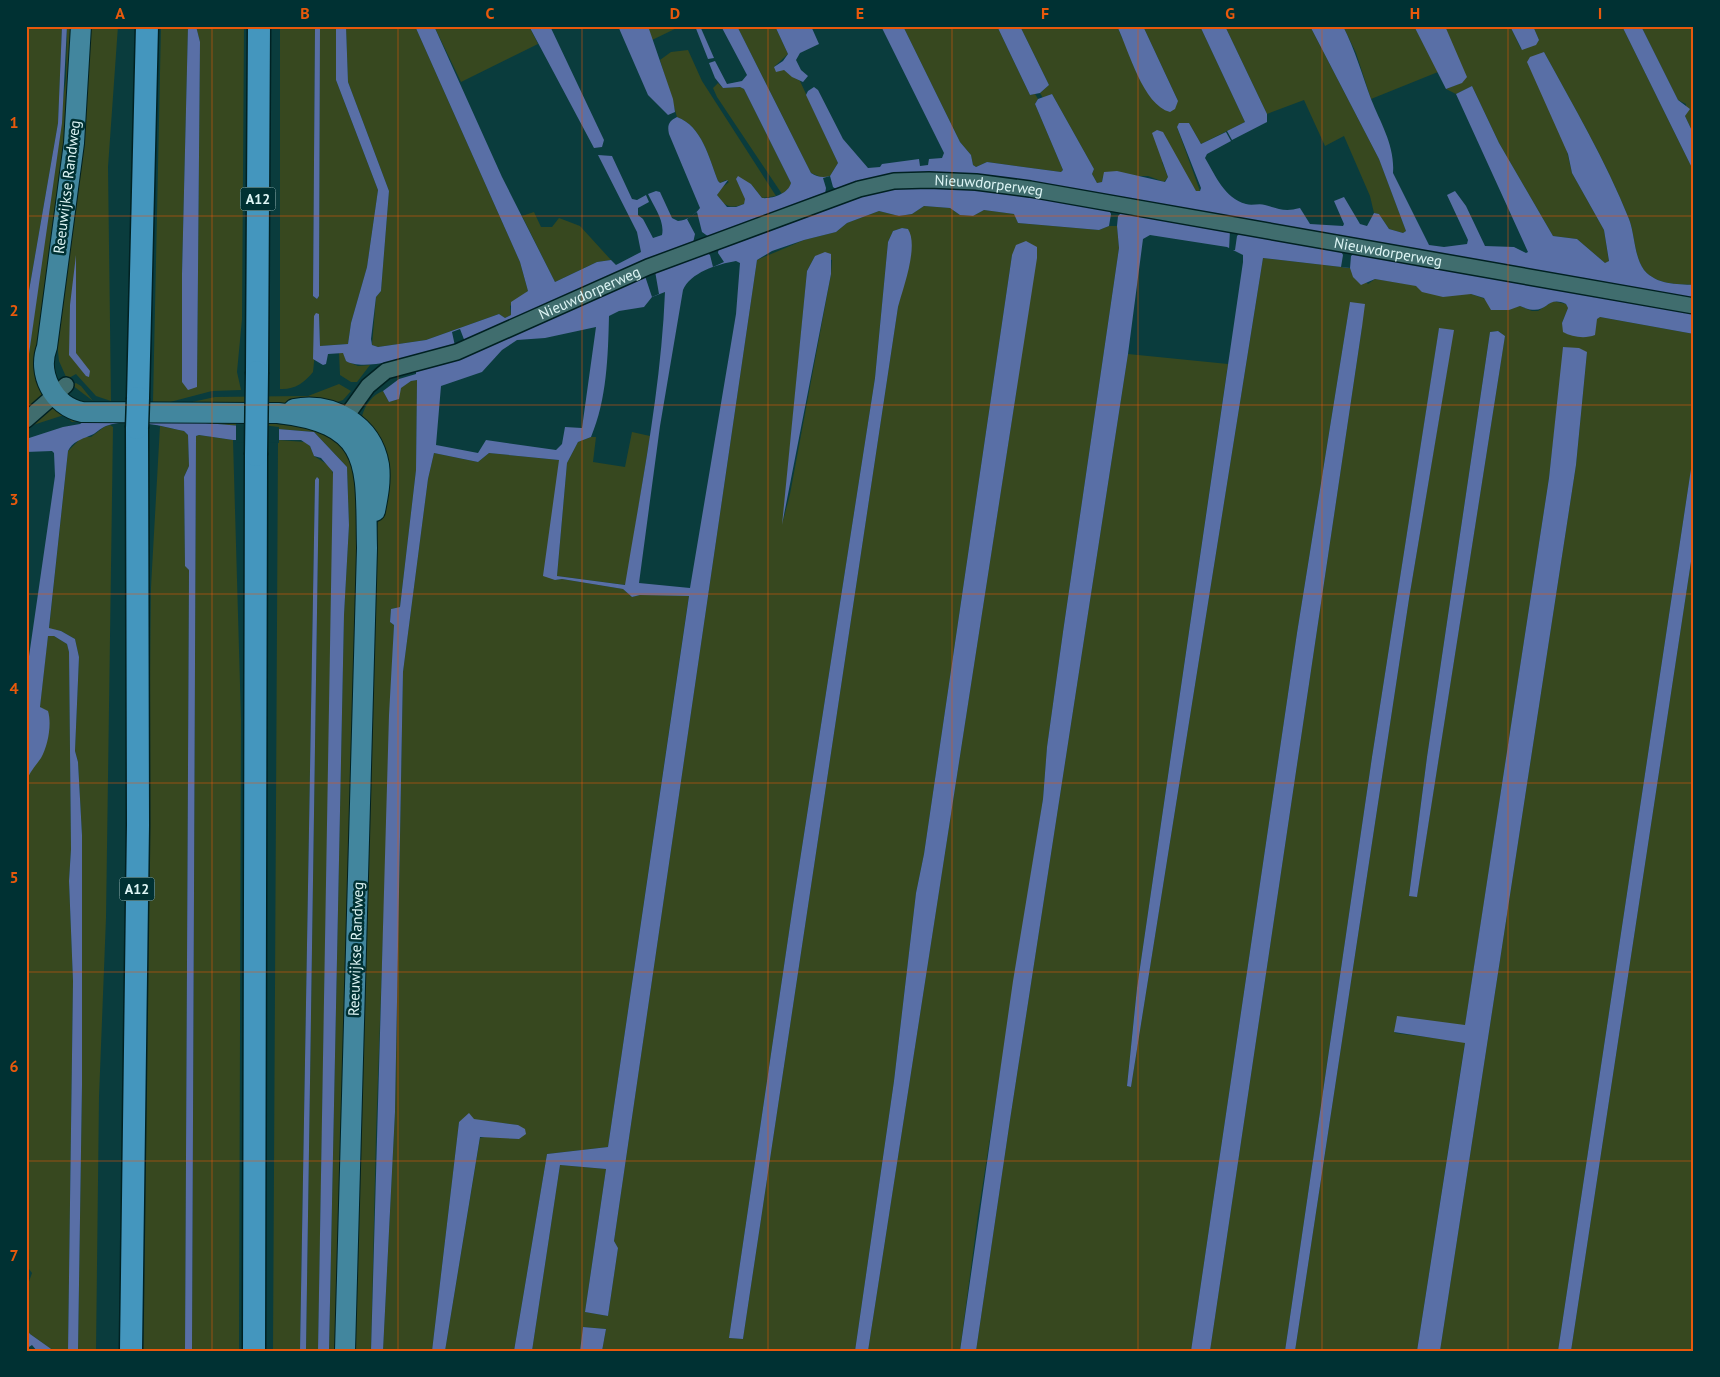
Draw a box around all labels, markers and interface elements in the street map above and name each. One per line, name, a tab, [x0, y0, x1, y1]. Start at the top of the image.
text: A	[115, 3, 125, 23]
text: B	[300, 3, 310, 23]
text: C	[486, 3, 495, 23]
text: D	[670, 3, 680, 23]
text: E	[856, 3, 864, 23]
text: F	[1041, 3, 1049, 23]
text: G	[1225, 3, 1235, 23]
text: H	[1410, 3, 1420, 23]
text: I	[1598, 3, 1602, 23]
text: 1	[9, 112, 19, 132]
street label: Reeuwijkse Randweg	[49, 119, 84, 255]
street label: Nieuwdorperweg	[934, 170, 1045, 200]
road number: A12	[240, 188, 276, 210]
street label: Nieuwdorperweg	[1333, 233, 1444, 270]
street label: Nieuwdorperweg	[535, 262, 643, 323]
text: 2	[9, 300, 19, 320]
text: 3	[9, 489, 19, 509]
text: 4	[9, 678, 19, 698]
text: 5	[9, 867, 19, 887]
road number: A12	[120, 878, 154, 901]
street label: Reeuwijkse Randweg	[344, 881, 367, 1016]
text: 6	[9, 1056, 19, 1076]
text: 7	[9, 1245, 19, 1265]

